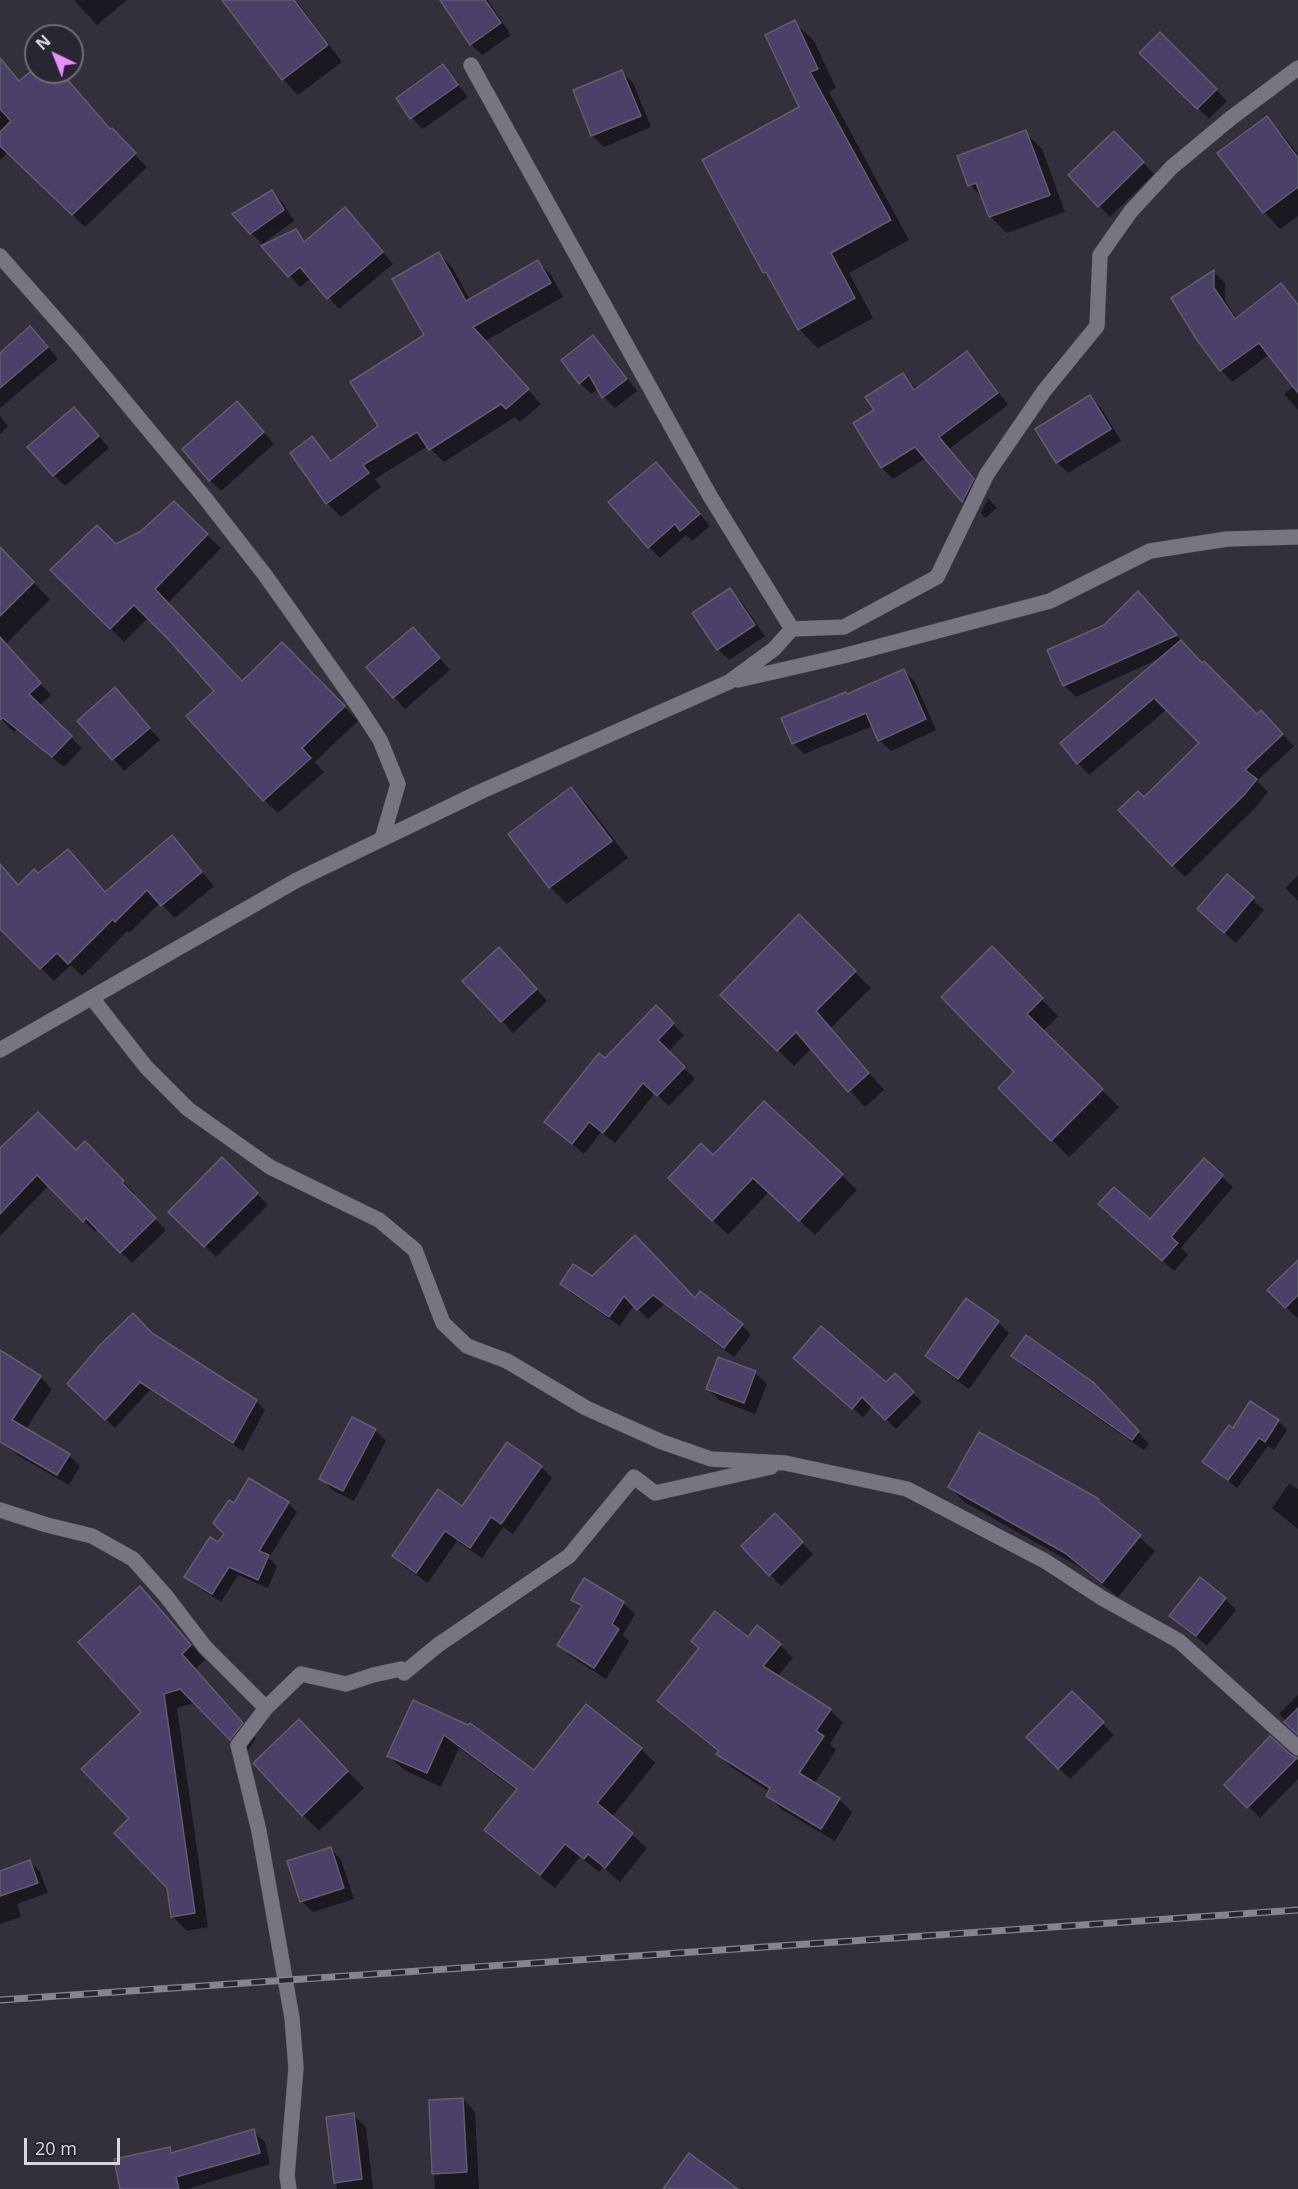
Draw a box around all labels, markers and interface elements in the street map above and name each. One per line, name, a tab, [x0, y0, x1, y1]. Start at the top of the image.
north arrow	[24, 24, 84, 84]
text: N	[31, 30, 55, 55]
scale bar	[27, 2126, 123, 2164]
text: 20 m	[35, 2136, 77, 2160]

